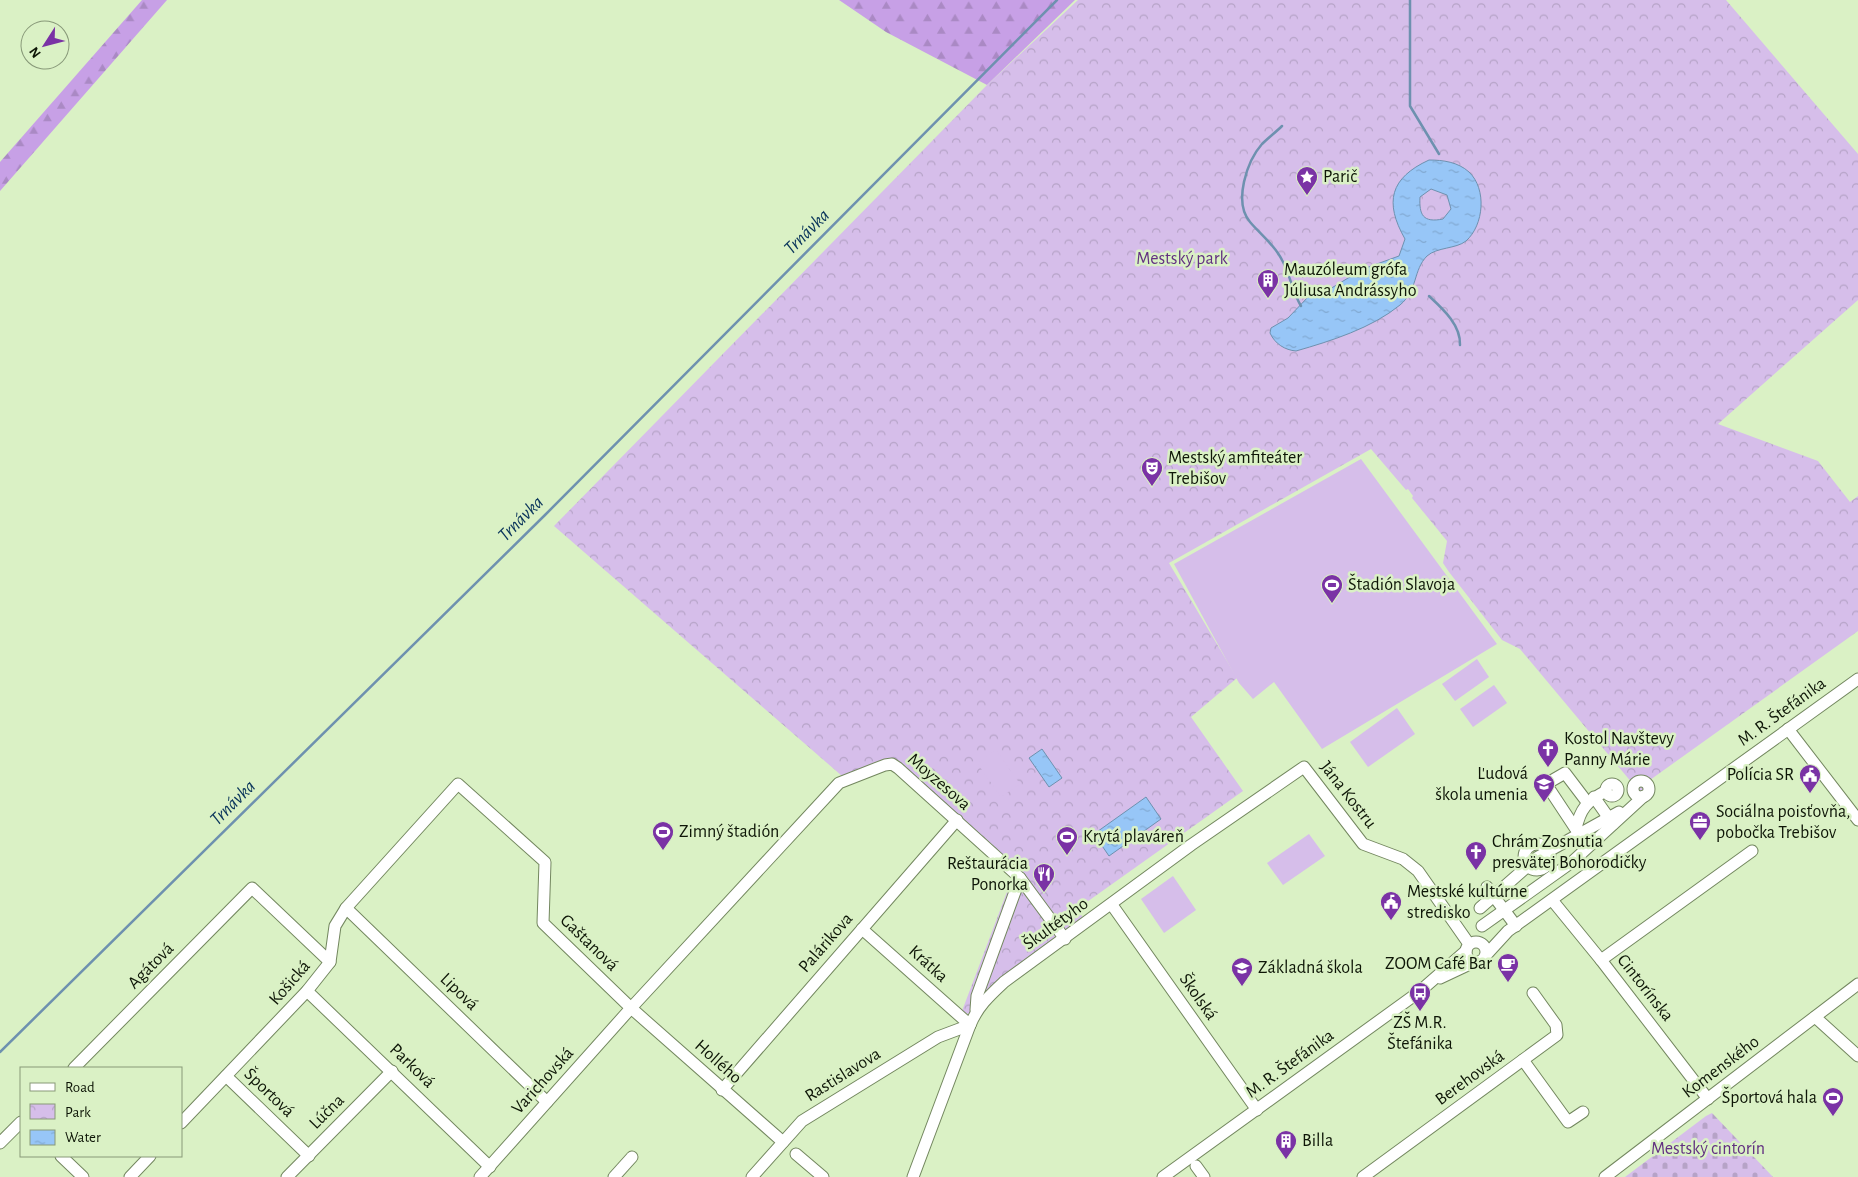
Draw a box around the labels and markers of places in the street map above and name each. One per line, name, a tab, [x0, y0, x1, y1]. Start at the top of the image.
place icon: Parič	[1295, 165, 1319, 196]
place label: Parič	[1323, 168, 1357, 186]
place label: Mauzóleum grófa Júliusa Andrássyho	[1284, 261, 1417, 300]
building icon: Mauzóleum grófa Júliusa Andrássyho	[1256, 268, 1280, 299]
place label: Mestský amfiteáter Trebišov	[1168, 449, 1302, 488]
theatre icon: Mestský amfiteáter Trebišov	[1140, 456, 1164, 487]
sports icon: Štadión Slavoja	[1320, 573, 1344, 604]
place label: Štadión Slavoja	[1348, 573, 1455, 594]
place label: Kostol Navštevy Panny Márie	[1564, 730, 1674, 769]
church icon: Kostol Navštevy Panny Márie	[1536, 737, 1560, 768]
public building icon: Polícia SR	[1798, 763, 1822, 794]
place label: Ľudová škola umenia	[1435, 765, 1528, 804]
place label: Polícia SR	[1727, 766, 1794, 784]
school or university icon: Ľudová škola umenia	[1532, 772, 1556, 803]
place label: Sociálna poisťovňa, pobočka Trebišov	[1716, 803, 1850, 842]
office icon: Sociálna poisťovňa, pobočka Trebišov	[1688, 810, 1712, 841]
sports icon: Zimný štadión	[651, 820, 675, 851]
place label: Zimný štadión	[679, 823, 779, 841]
sports icon: Krytá plaváreň	[1055, 825, 1079, 856]
place label: Krytá plaváreň	[1083, 828, 1184, 846]
place label: Chrám Zosnutia presvätej Bohorodičky	[1492, 833, 1647, 872]
church icon: Chrám Zosnutia presvätej Bohorodičky	[1464, 840, 1488, 871]
place label: Reštaurácia Ponorka	[947, 855, 1028, 894]
restaurant icon: Reštaurácia Ponorka	[1032, 862, 1056, 893]
place label: Mestské kultúrne stredisko	[1407, 883, 1527, 922]
public building icon: Mestské kultúrne stredisko	[1379, 890, 1403, 921]
cafe icon: ZOOM Café Bar	[1496, 952, 1520, 983]
place label: ZOOM Café Bar	[1385, 955, 1492, 973]
school or university icon: Základná škola	[1230, 956, 1254, 987]
place label: Základná škola	[1258, 959, 1363, 977]
bus stop icon: ZŠ M.R. Štefánika	[1408, 981, 1432, 1012]
place label: ZŠ M.R. Štefánika	[1387, 1011, 1453, 1053]
place label: Športová hala	[1722, 1086, 1817, 1107]
sports icon: Športová hala	[1821, 1086, 1845, 1117]
building icon: Billa	[1274, 1129, 1298, 1160]
place label: Billa	[1302, 1132, 1333, 1150]

